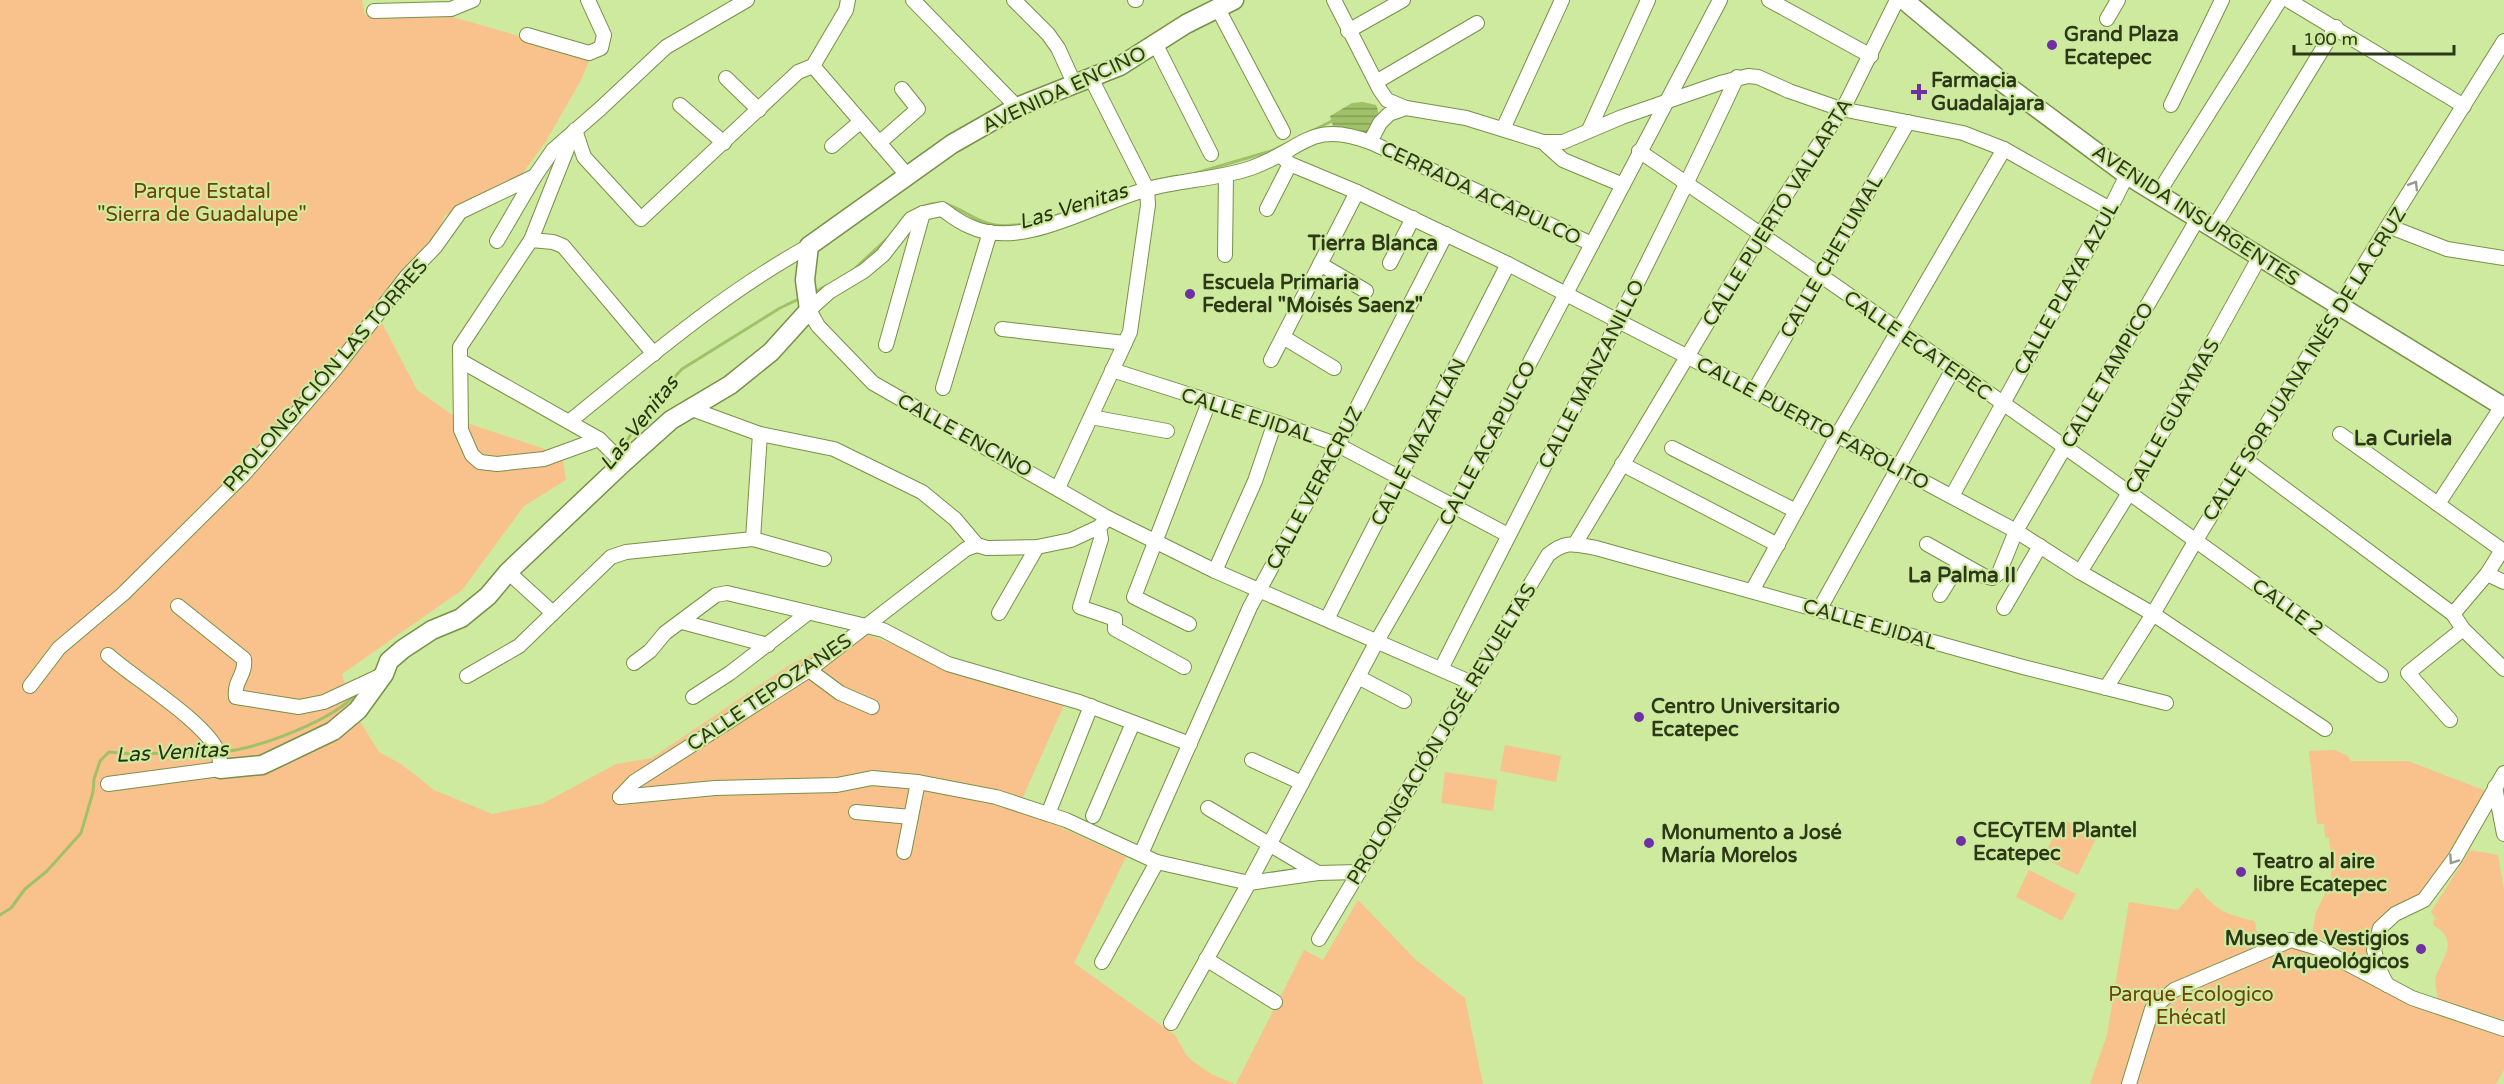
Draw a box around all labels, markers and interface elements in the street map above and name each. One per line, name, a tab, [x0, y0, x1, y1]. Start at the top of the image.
scale bar	[2294, 18, 2454, 56]
place label: Grand Plaza Ecatepec	[2064, 23, 2179, 70]
text: 100 m	[2303, 28, 2358, 50]
marker: Grand Plaza Ecatepec	[2045, 38, 2059, 52]
street label: AVENIDA ENCINO	[979, 41, 1150, 138]
place label: Farmacia Guadalajara	[1931, 69, 2045, 116]
marker: Farmacia Guadalajara	[1912, 85, 1926, 99]
street label: CALLE PUERTO VALLARTA	[1698, 94, 1858, 331]
street label: CERRADA ACAPULCO	[1377, 137, 1585, 251]
street label: AVENIDA INSURGENTES	[2087, 140, 2303, 292]
street label: CALLE CHETUMAL	[1775, 170, 1889, 342]
water label: Las Venitas	[1016, 177, 1133, 235]
park label: Parque Estatal "Sierra de Guadalupe"	[97, 180, 307, 227]
one-way arrow	[2407, 181, 2418, 192]
street label: CALLE PLAYA AZUL	[2009, 197, 2125, 379]
street label: CALLE SOR JUANA INÉS DE LA CRUZ	[2197, 203, 2412, 526]
district label: Tierra Blanca	[1307, 231, 1438, 256]
street label: PROLONGACIÓN LAS TORRES	[218, 254, 433, 497]
place label: Escuela Primaria Federal "Moisés Saenz"	[1202, 271, 1423, 318]
street label: CALLE MANZANILLO	[1534, 276, 1650, 473]
street label: CALLE ECATEPEC	[1839, 286, 1996, 406]
marker: Escuela Primaria Federal "Moisés Saenz"	[1183, 287, 1197, 301]
street label: CALLE TAMPICO	[2057, 299, 2159, 452]
street label: CALLE GUAYMAS	[2120, 335, 2225, 498]
street label: CALLE PUERTO FAROLITO	[1692, 352, 1933, 496]
street label: CALLE MAZATLÁN	[1365, 354, 1472, 530]
street label: CALLE ACAPULCO	[1434, 357, 1541, 530]
water label: Las Venitas	[595, 370, 685, 475]
street label: CALLE EJIDAL	[1178, 383, 1318, 449]
street label: CALLE ENCINO	[893, 389, 1036, 483]
street label: CALLE VERACRUZ	[1262, 403, 1368, 574]
district label: La Curiela	[2354, 426, 2452, 451]
district label: La Palma II	[1908, 563, 2016, 588]
street label: CALLE 2	[2247, 574, 2328, 642]
street label: PROLONGACIÓN JOSÉ REVUELTAS	[1341, 579, 1542, 890]
street label: CALLE EJIDAL	[1800, 594, 1940, 656]
street label: CALLE TEPOZANES	[683, 629, 856, 757]
place label: Centro Universitario Ecatepec	[1651, 695, 1840, 742]
marker: Centro Universitario Ecatepec	[1632, 710, 1646, 724]
water label: Las Venitas	[115, 737, 231, 768]
place label: CECyTEM Plantel Ecatepec	[1973, 819, 2137, 866]
place label: Monumento a José María Morelos	[1661, 821, 1842, 868]
marker: CECyTEM Plantel Ecatepec	[1954, 834, 1968, 848]
marker: Monumento a José María Morelos	[1642, 836, 1656, 850]
place label: Teatro al aire libre Ecatepec	[2252, 850, 2387, 897]
one-way arrow	[2450, 853, 2461, 864]
marker: Teatro al aire libre Ecatepec	[2234, 865, 2248, 879]
place label: Museo de Vestigios Arqueológicos	[2225, 927, 2409, 974]
marker: Museo de Vestigios Arqueológicos	[2414, 942, 2428, 956]
park label: Parque Ecologico Ehécatl	[2108, 983, 2274, 1030]

